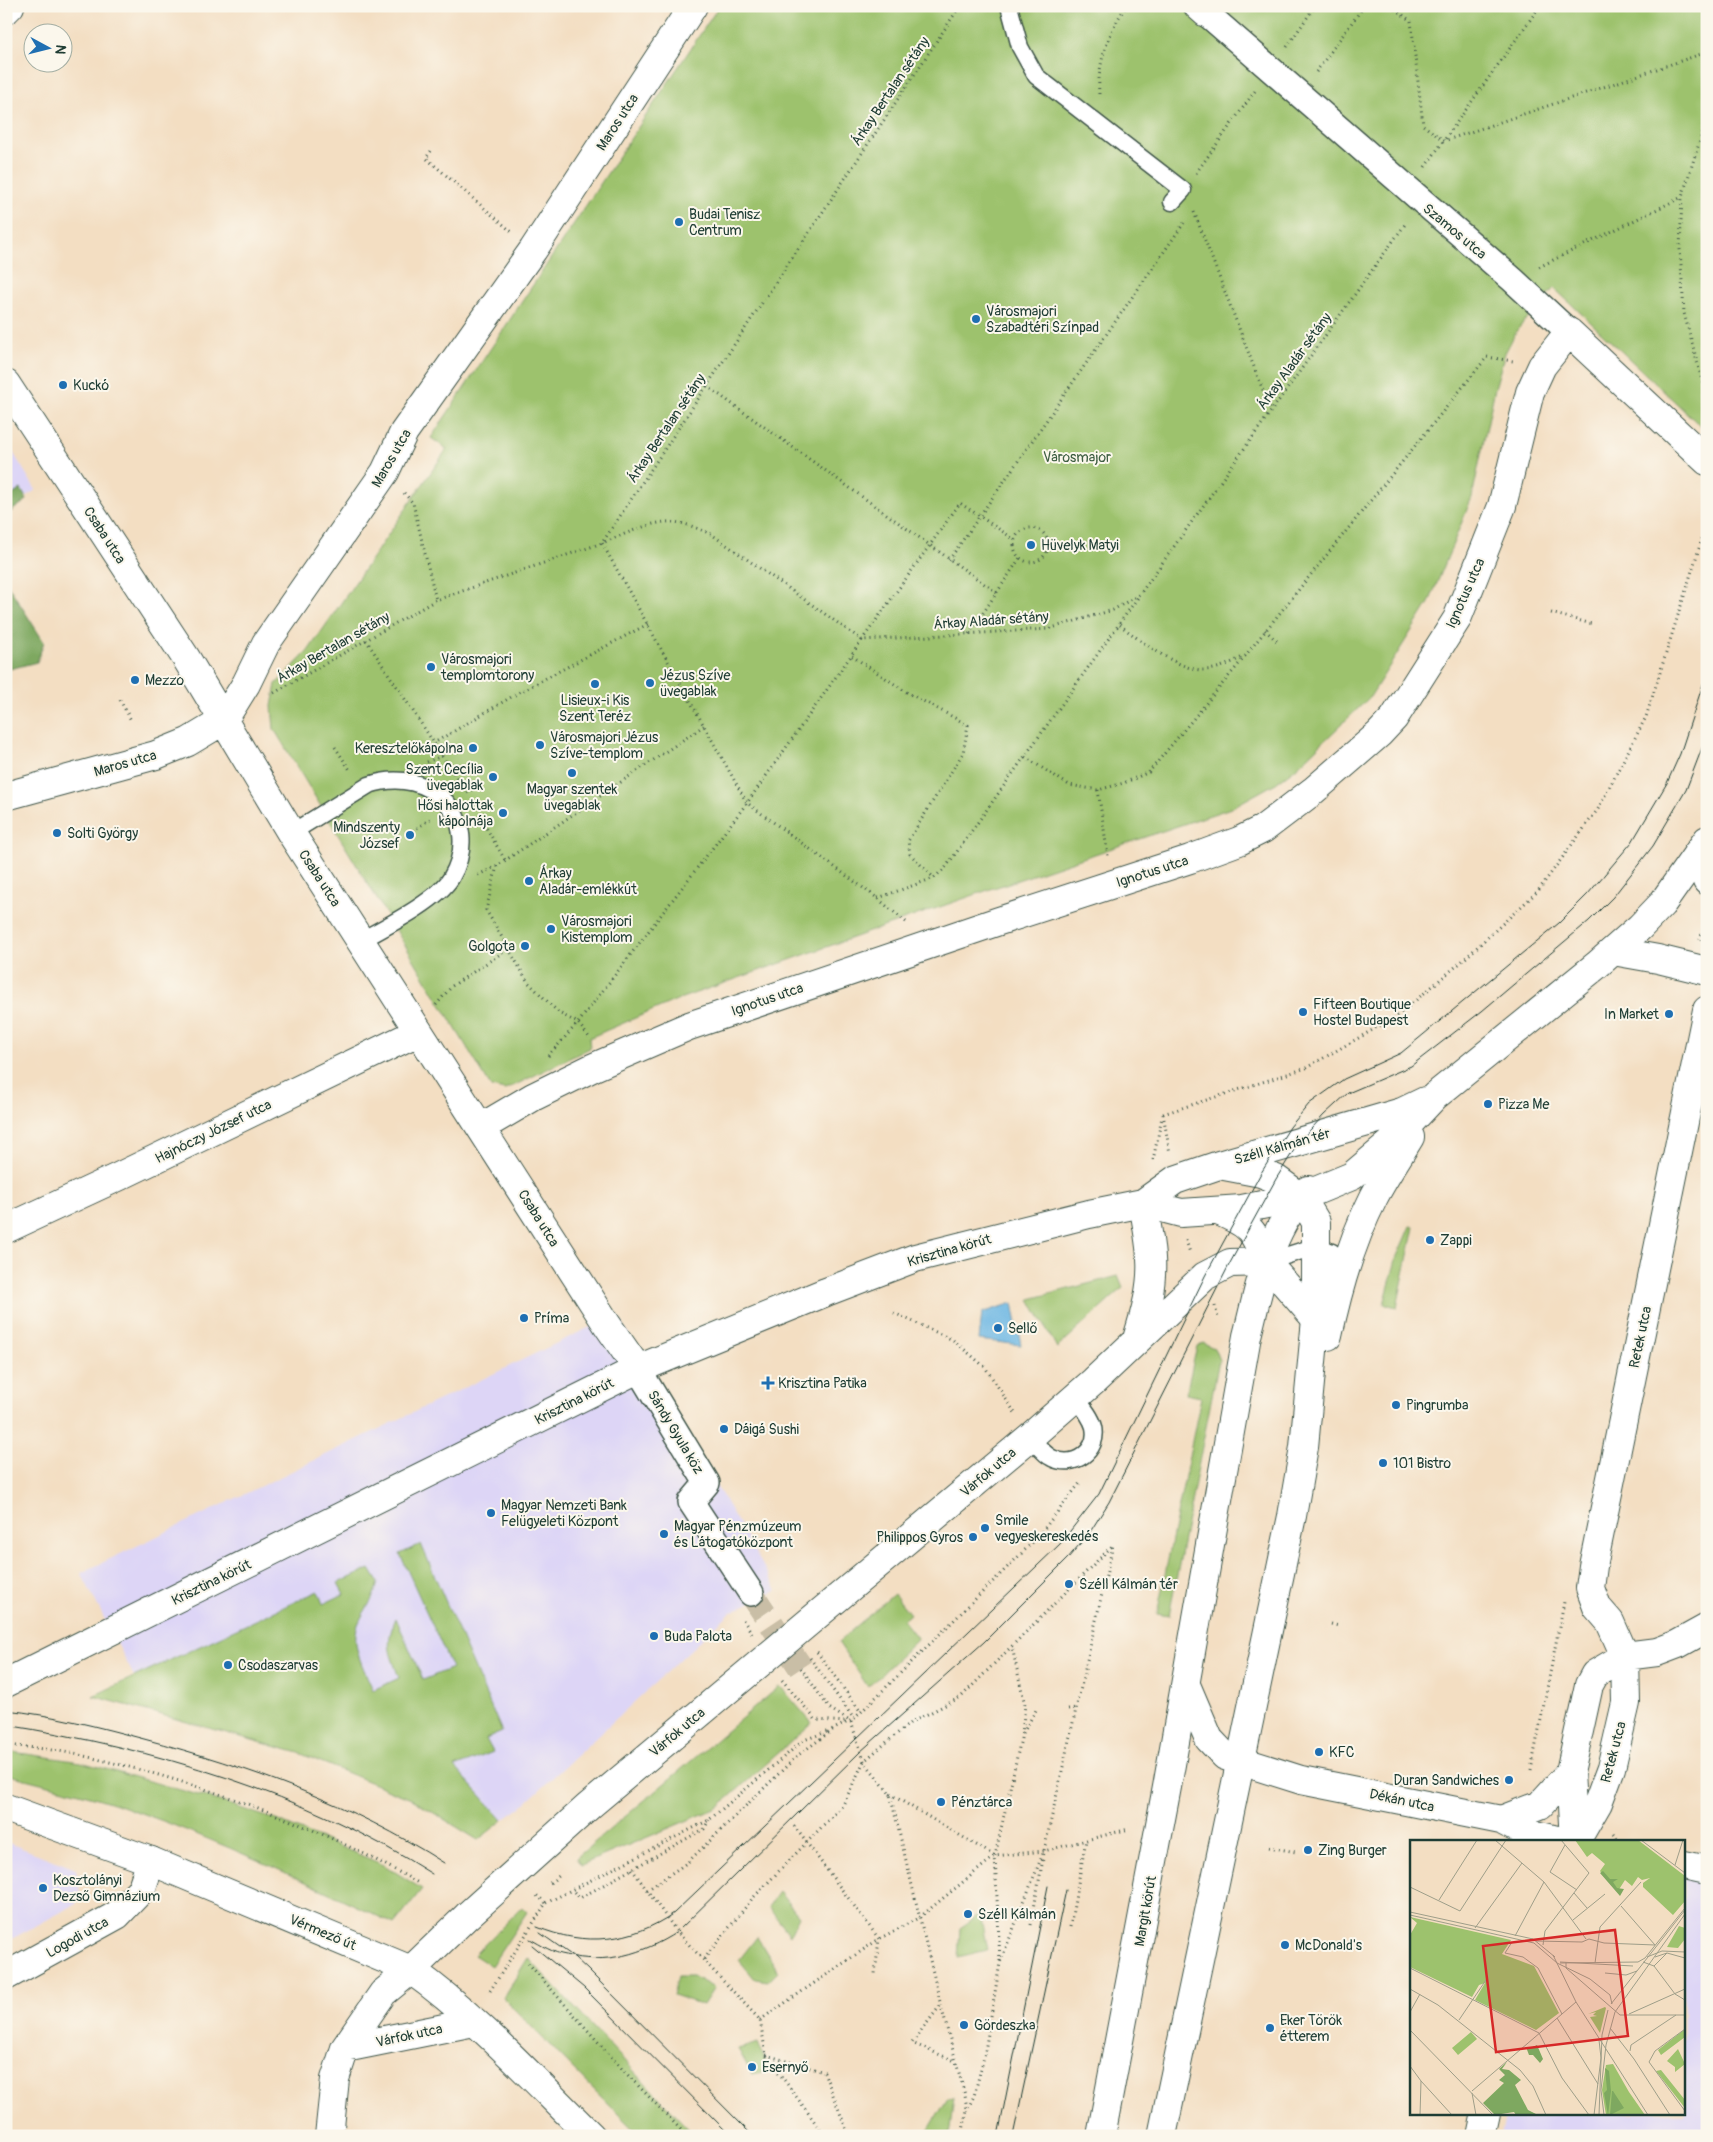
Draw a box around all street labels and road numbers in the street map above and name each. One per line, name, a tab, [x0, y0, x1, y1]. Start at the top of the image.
street label: Árkay Bertalan sétány	[847, 33, 933, 149]
street label: Maros utca	[593, 91, 642, 154]
street label: Szamos utca	[1420, 200, 1490, 263]
street label: Árkay Aladár sétány	[1253, 309, 1335, 413]
street label: Árkay Bertalan sétány	[623, 370, 709, 486]
street label: Maros utca	[368, 426, 415, 490]
street label: Csaba utca	[80, 504, 129, 567]
street label: Ignotus utca	[1442, 555, 1488, 631]
street label: Árkay Bertalan sétány	[273, 607, 393, 687]
street label: Árkay Aladár sétány	[933, 607, 1049, 633]
street label: Maros utca	[92, 746, 158, 781]
street label: Csaba utca	[295, 847, 344, 910]
street label: Ignotus utca	[1114, 852, 1190, 891]
street label: Ignotus utca	[729, 979, 805, 1020]
street label: Hajnóczy József utca	[152, 1096, 274, 1167]
street label: Széll Kálmán tér	[1232, 1125, 1332, 1168]
street label: Csaba utca	[514, 1187, 563, 1250]
street label: Krisztina körút	[905, 1230, 993, 1271]
street label: Retek utca	[1626, 1305, 1655, 1370]
street label: Krisztina körút	[532, 1374, 617, 1429]
street label: Sándy Gyula köz	[644, 1387, 707, 1477]
street label: Várfok utca	[957, 1444, 1020, 1501]
street label: Krisztina körút	[169, 1556, 254, 1609]
street label: Várfok utca	[646, 1704, 709, 1761]
street label: Retek utca	[1597, 1720, 1630, 1785]
street label: Dékán utca	[1368, 1785, 1436, 1816]
street label: Margit körút	[1131, 1874, 1160, 1948]
street label: Vérmező út	[287, 1911, 359, 1954]
street label: Logodi utca	[43, 1913, 111, 1962]
street label: Várfok utca	[374, 2020, 444, 2051]

